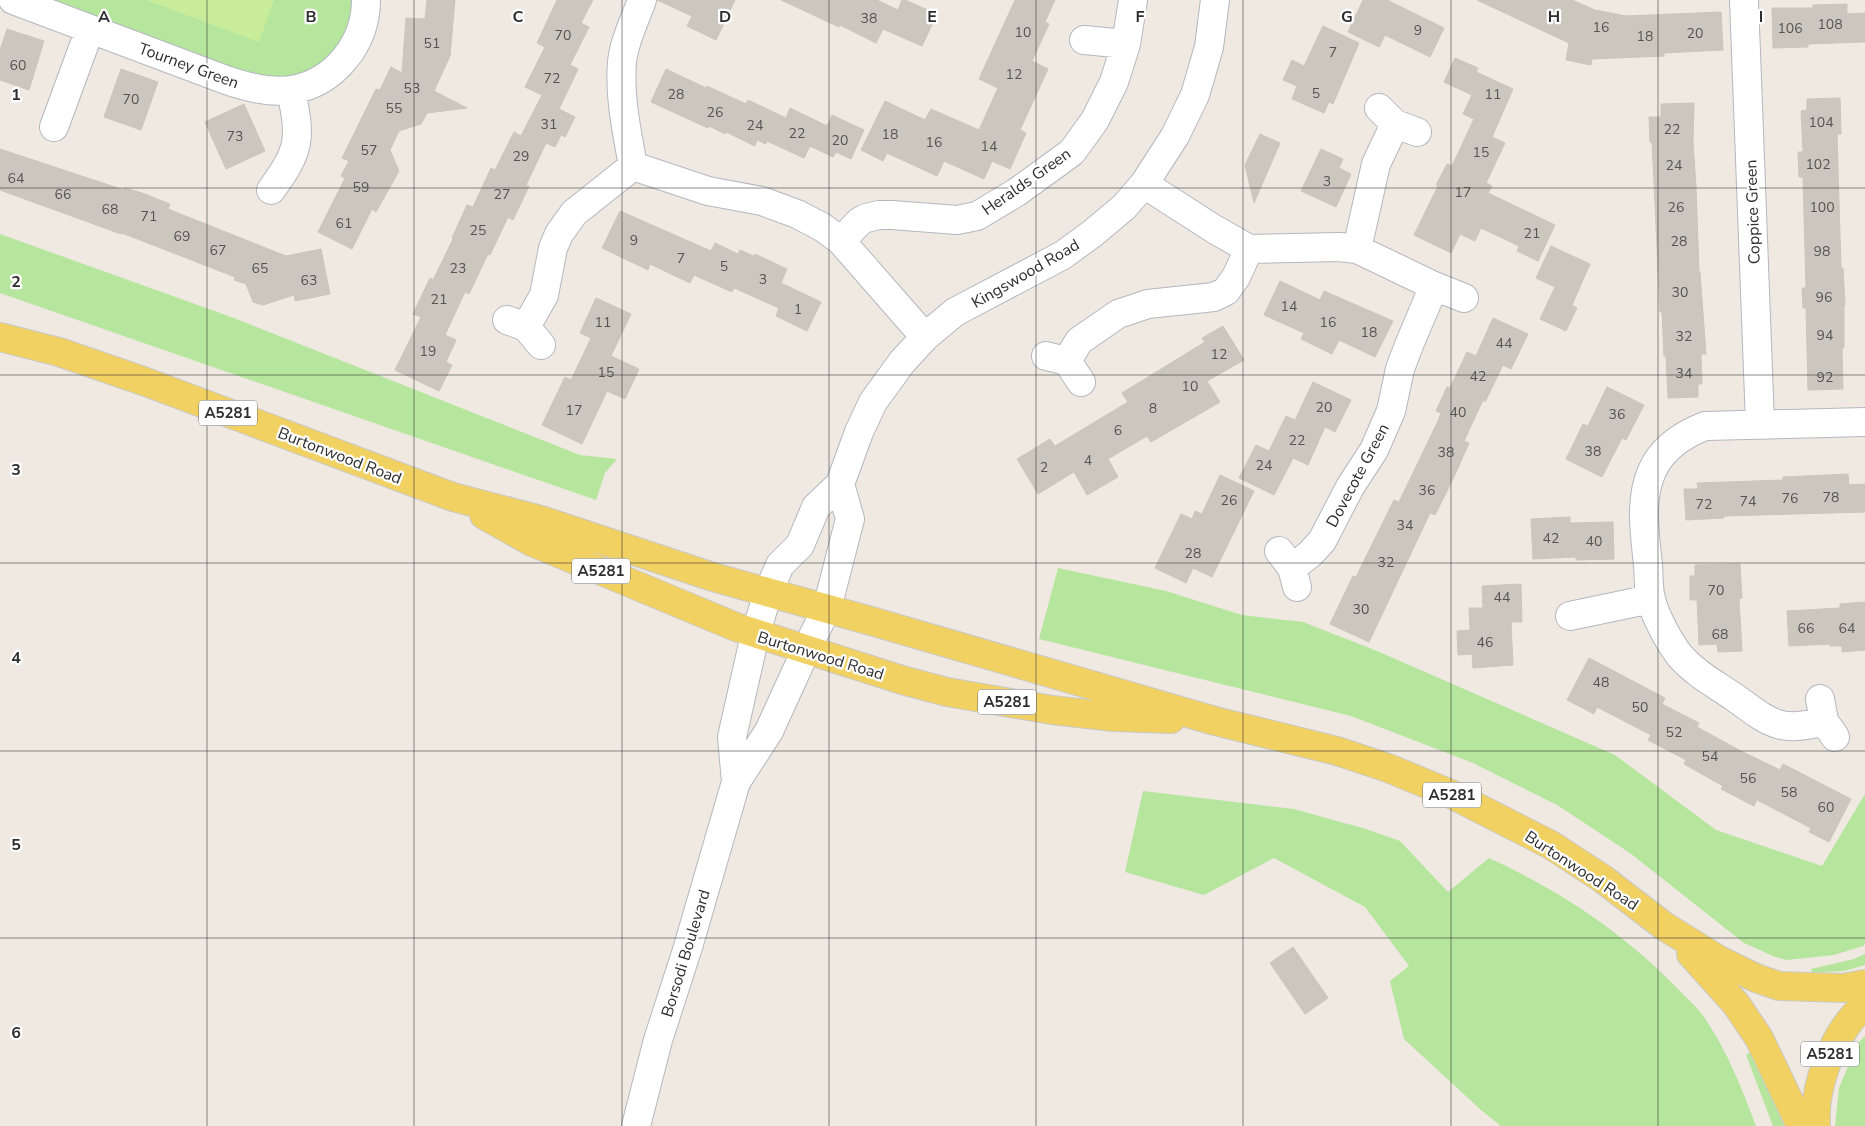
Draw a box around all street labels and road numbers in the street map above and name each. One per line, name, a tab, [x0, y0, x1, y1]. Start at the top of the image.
street label: Tourney Green	[135, 38, 242, 94]
street label: Heralds Green	[978, 143, 1075, 221]
street label: Coppice Green	[1740, 159, 1766, 265]
street label: Kingswood Road	[967, 234, 1084, 314]
road number: A5281	[199, 400, 257, 426]
street label: Dovecote Green	[1321, 420, 1395, 531]
street label: Burtonwood Road	[274, 422, 405, 490]
road number: A5281	[572, 558, 630, 584]
street label: Burtonwood Road	[755, 626, 887, 686]
road number: A5281	[978, 690, 1036, 714]
road number: A5281	[1423, 782, 1481, 808]
street label: Burtonwood Road	[1520, 826, 1642, 916]
street label: Borsodi Boulevard	[656, 887, 716, 1020]
road number: A5281	[1801, 1042, 1859, 1066]

